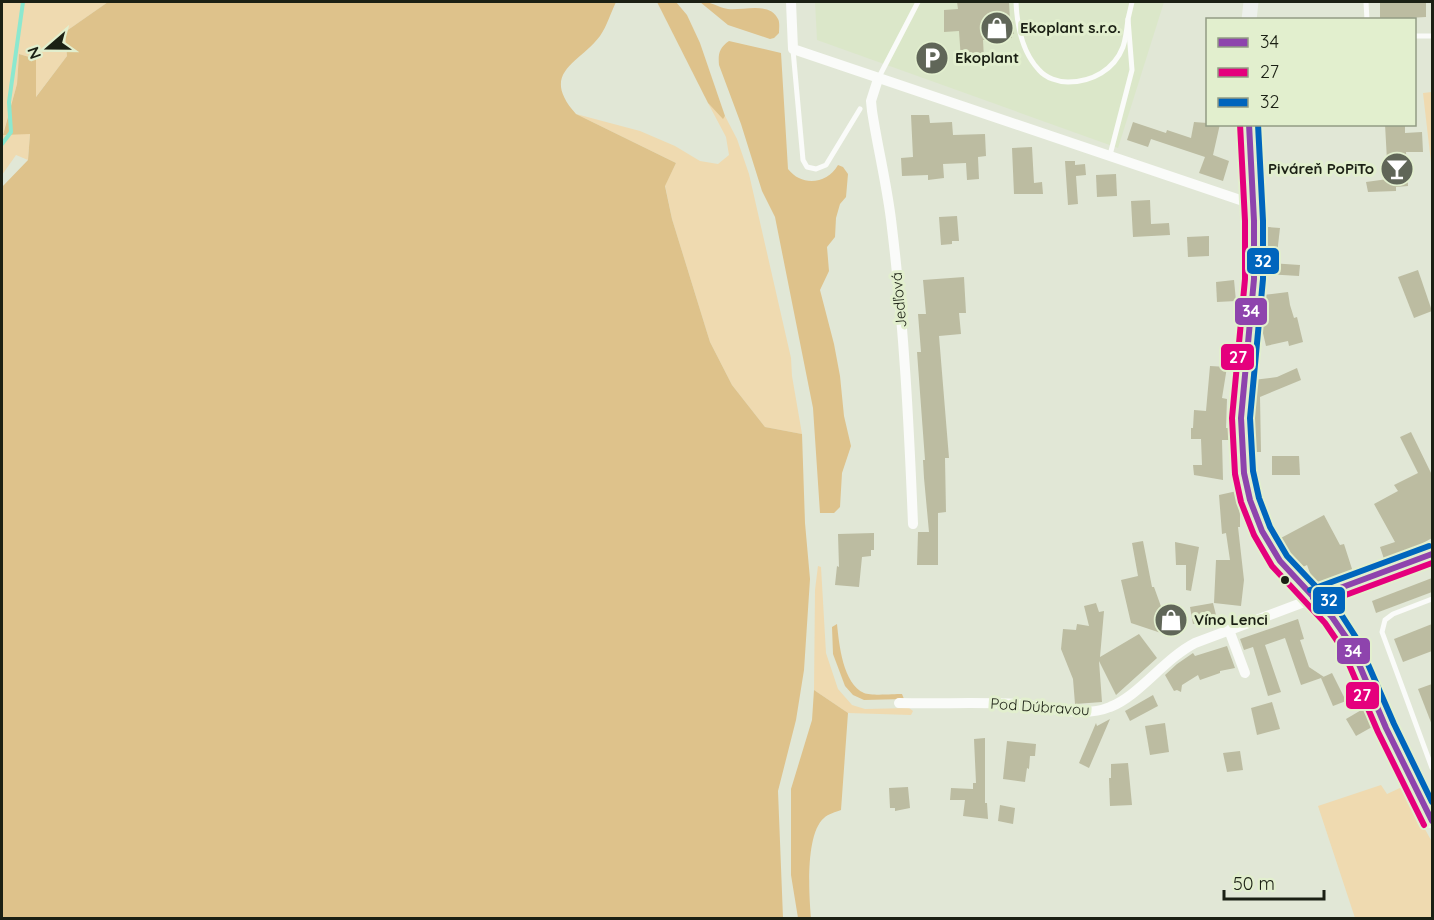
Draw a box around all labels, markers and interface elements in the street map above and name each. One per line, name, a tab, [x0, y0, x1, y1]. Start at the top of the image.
shop icon: Ekoplant s.r.o.	[979, 10, 1015, 46]
north arrow	[18, 18, 78, 78]
place label: Ekoplant s.r.o.	[1020, 18, 1121, 37]
legend	[1206, 18, 1416, 126]
text: 34	[1260, 30, 1279, 53]
parking icon: Ekoplant	[914, 40, 950, 76]
text: N	[22, 44, 45, 62]
place label: Ekoplant	[955, 48, 1019, 67]
text: 27	[1260, 60, 1279, 83]
text: 32	[1260, 90, 1279, 113]
bar icon: Piváreň PoPiTo	[1379, 151, 1415, 187]
place label: Piváreň PoPiTo	[1268, 159, 1374, 178]
line badge: 32	[1246, 247, 1280, 275]
text: 32	[1254, 251, 1272, 271]
street label: Jedľová	[887, 271, 910, 329]
line badge: 34	[1234, 297, 1268, 326]
text: 34	[1242, 301, 1261, 321]
line badge: 27	[1220, 343, 1255, 371]
text: 27	[1229, 347, 1247, 367]
unlabelled marker	[1279, 574, 1291, 586]
line badge: 32	[1312, 586, 1346, 615]
text: 32	[1320, 590, 1338, 610]
shop icon: Víno Lenci	[1153, 602, 1189, 638]
place label: Víno Lenci	[1194, 610, 1268, 629]
line badge: 34	[1336, 637, 1371, 665]
text: 34	[1344, 641, 1363, 661]
line badge: 27	[1345, 681, 1380, 710]
text: 27	[1353, 685, 1371, 705]
street label: Pod Dúbravou	[990, 694, 1090, 719]
scale bar	[1224, 863, 1324, 901]
text: 50 m	[1233, 872, 1275, 895]

